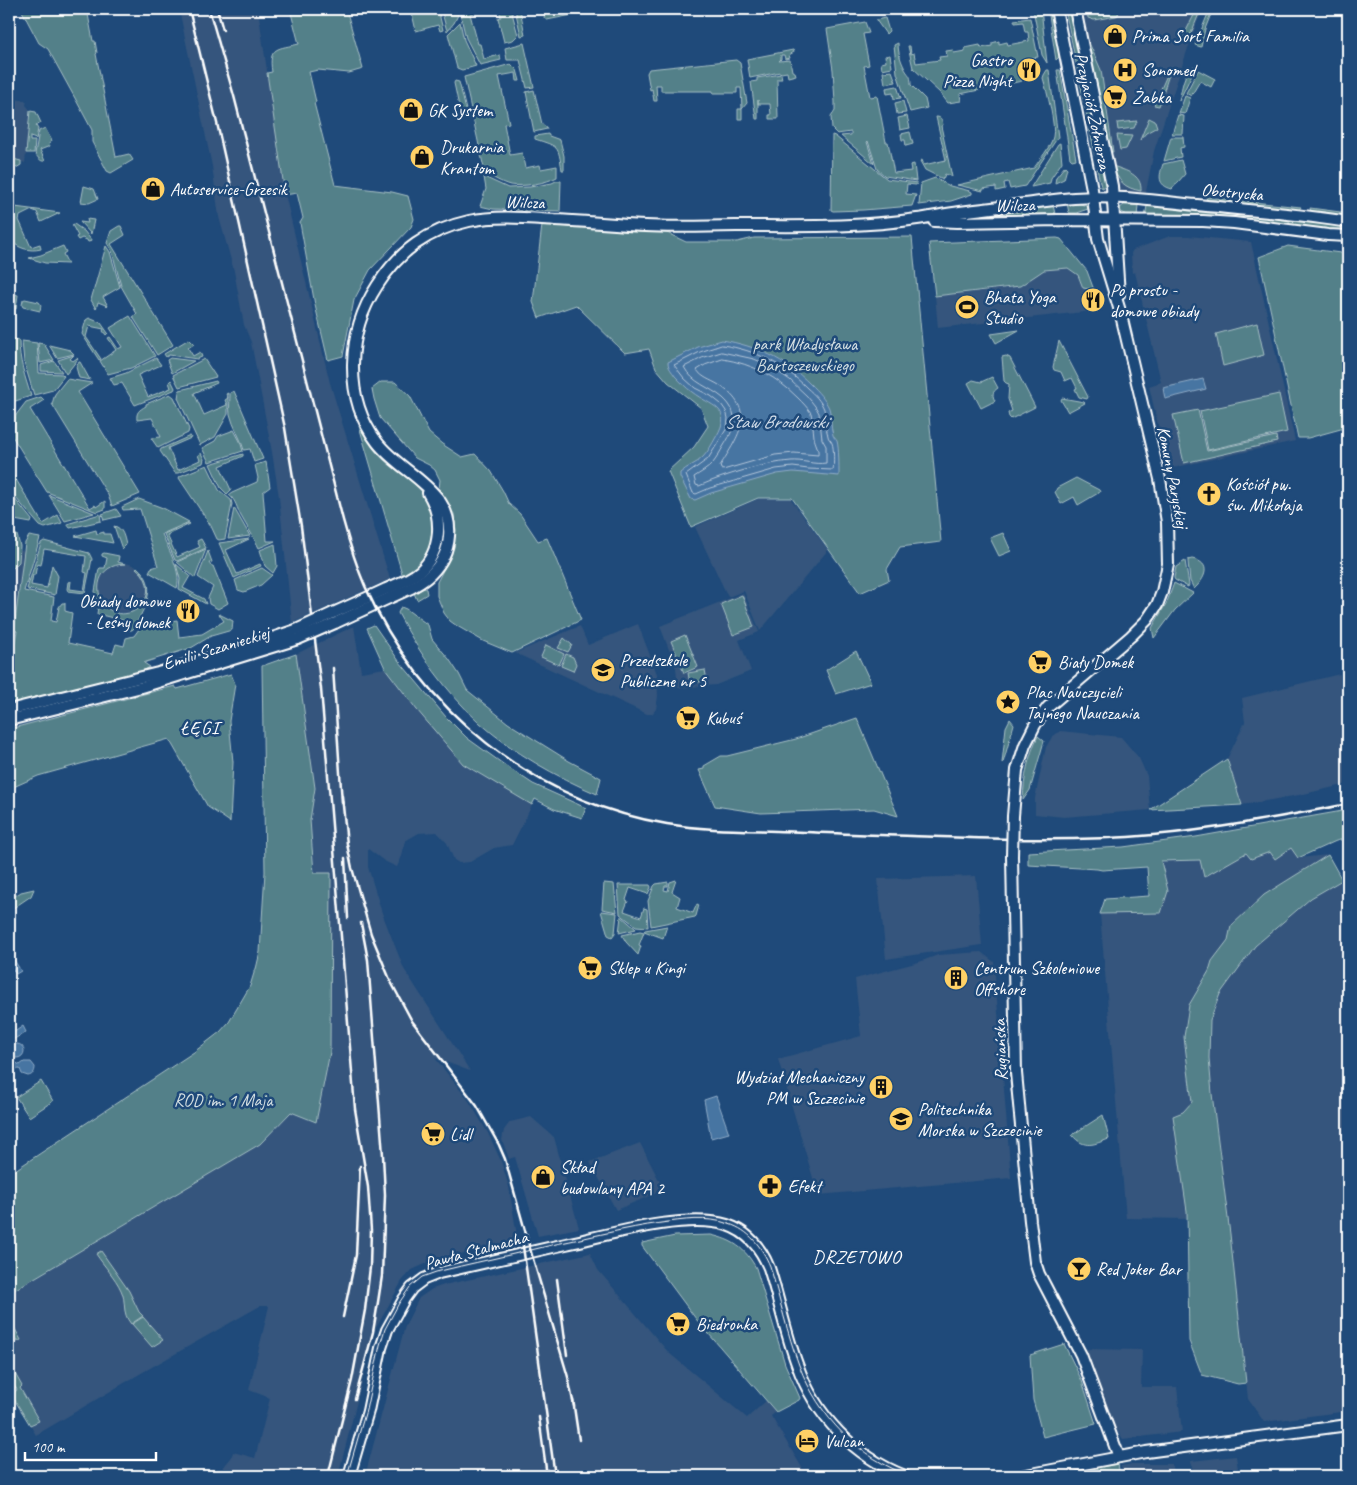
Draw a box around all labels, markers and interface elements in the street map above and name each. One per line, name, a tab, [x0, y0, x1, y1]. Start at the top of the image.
shop icon: Prima Sort Familia	[1102, 23, 1128, 49]
place label: Prima Sort Familia	[1132, 25, 1250, 47]
place label: Gastro Pizza Night	[943, 49, 1014, 92]
street label: Przyjaciół Żołnierza	[1070, 50, 1116, 173]
restaurant icon: Gastro Pizza Night	[1016, 57, 1042, 83]
hospital icon: Sonomed	[1112, 57, 1138, 83]
place label: Sonomed	[1142, 59, 1198, 81]
supermarket icon: Żabka	[1102, 84, 1128, 110]
place label: Żabka	[1132, 86, 1173, 108]
shop icon: GK System	[398, 97, 424, 123]
place label: GK System	[428, 99, 494, 121]
place label: Drukarnia Krantom	[440, 136, 504, 179]
shop icon: Drukarnia Krantom	[409, 144, 435, 170]
shop icon: Autoservice-Grzesik	[140, 176, 166, 202]
place label: Autoservice-Grzesik	[170, 178, 288, 200]
street label: Obotrycka	[1200, 178, 1266, 206]
street label: Wilcza	[505, 190, 547, 214]
street label: Wilcza	[995, 194, 1037, 216]
place label: Po prostu - domowe obiady	[1110, 279, 1200, 322]
place label: Bhata Yoga Studio	[984, 286, 1057, 329]
restaurant icon: Po prostu - domowe obiady	[1080, 287, 1106, 313]
sports icon: Bhata Yoga Studio	[954, 294, 980, 320]
park label: park Władysława Bartoszewskiego	[753, 333, 859, 376]
water label: Staw Brodowski	[724, 410, 832, 434]
street label: Komuny Paryskiej	[1152, 424, 1194, 532]
place label: Kościół pw. św. Mikołaja	[1226, 473, 1303, 516]
church icon: Kościół pw. św. Mikołaja	[1196, 481, 1222, 507]
place label: Obiady domowe - Leśny domek	[79, 590, 171, 633]
restaurant icon: Obiady domowe - Leśny domek	[175, 598, 201, 624]
street label: Emilii Sczanieckiej	[160, 621, 274, 675]
place label: Przedszkole Publiczne nr 5	[620, 649, 707, 692]
supermarket icon: Biały Domek	[1027, 649, 1053, 675]
place label: Biały Domek	[1058, 651, 1134, 673]
school or university icon: Przedszkole Publiczne nr 5	[590, 657, 616, 683]
place label: Plac Nauczycieli Tajnego Nauczania	[1026, 681, 1140, 724]
place icon: Plac Nauczycieli Tajnego Nauczania	[995, 689, 1021, 715]
supermarket icon: Kubuś	[675, 705, 701, 731]
place label: Kubuś	[706, 707, 744, 729]
district label: ŁĘGI	[180, 716, 223, 740]
supermarket icon: Sklep u Kingi	[577, 955, 603, 981]
place label: Sklep u Kingi	[608, 957, 687, 979]
place label: Centrum Szkoleniowe Offshore	[974, 957, 1100, 1000]
building icon: Centrum Szkoleniowe Offshore	[943, 965, 969, 991]
street label: Rugiańska	[988, 1018, 1012, 1081]
place label: Wydział Mechaniczny PM w Szczecinie	[734, 1066, 866, 1109]
building icon: Wydział Mechaniczny PM w Szczecinie	[868, 1074, 894, 1100]
park label: ROD im. 1 Maja	[174, 1089, 274, 1111]
place label: Politechnika Morska w Szczecinie	[918, 1098, 1043, 1141]
school or university icon: Politechnika Morska w Szczecinie	[888, 1106, 914, 1132]
supermarket icon: Lidl	[420, 1121, 446, 1147]
place label: Lidl	[450, 1123, 474, 1145]
place label: Skład budowlany APA 2	[560, 1156, 666, 1199]
shop icon: Skład budowlany APA 2	[530, 1164, 556, 1190]
pharmacy icon: Efekt	[757, 1173, 783, 1199]
place label: Efekt	[788, 1175, 824, 1197]
street label: Pawła Stalmacha	[422, 1225, 531, 1274]
district label: DRZETOWO	[813, 1245, 903, 1269]
bar icon: Red Joker Bar	[1066, 1256, 1092, 1282]
place label: Red Joker Bar	[1096, 1258, 1184, 1280]
supermarket icon: Biedronka	[665, 1311, 691, 1337]
place label: Biedronka	[696, 1313, 758, 1335]
hotel icon: Vulcan	[794, 1428, 820, 1454]
scale bar	[25, 1430, 156, 1462]
place label: Vulcan	[824, 1430, 865, 1452]
text: 100 m	[32, 1438, 66, 1457]

